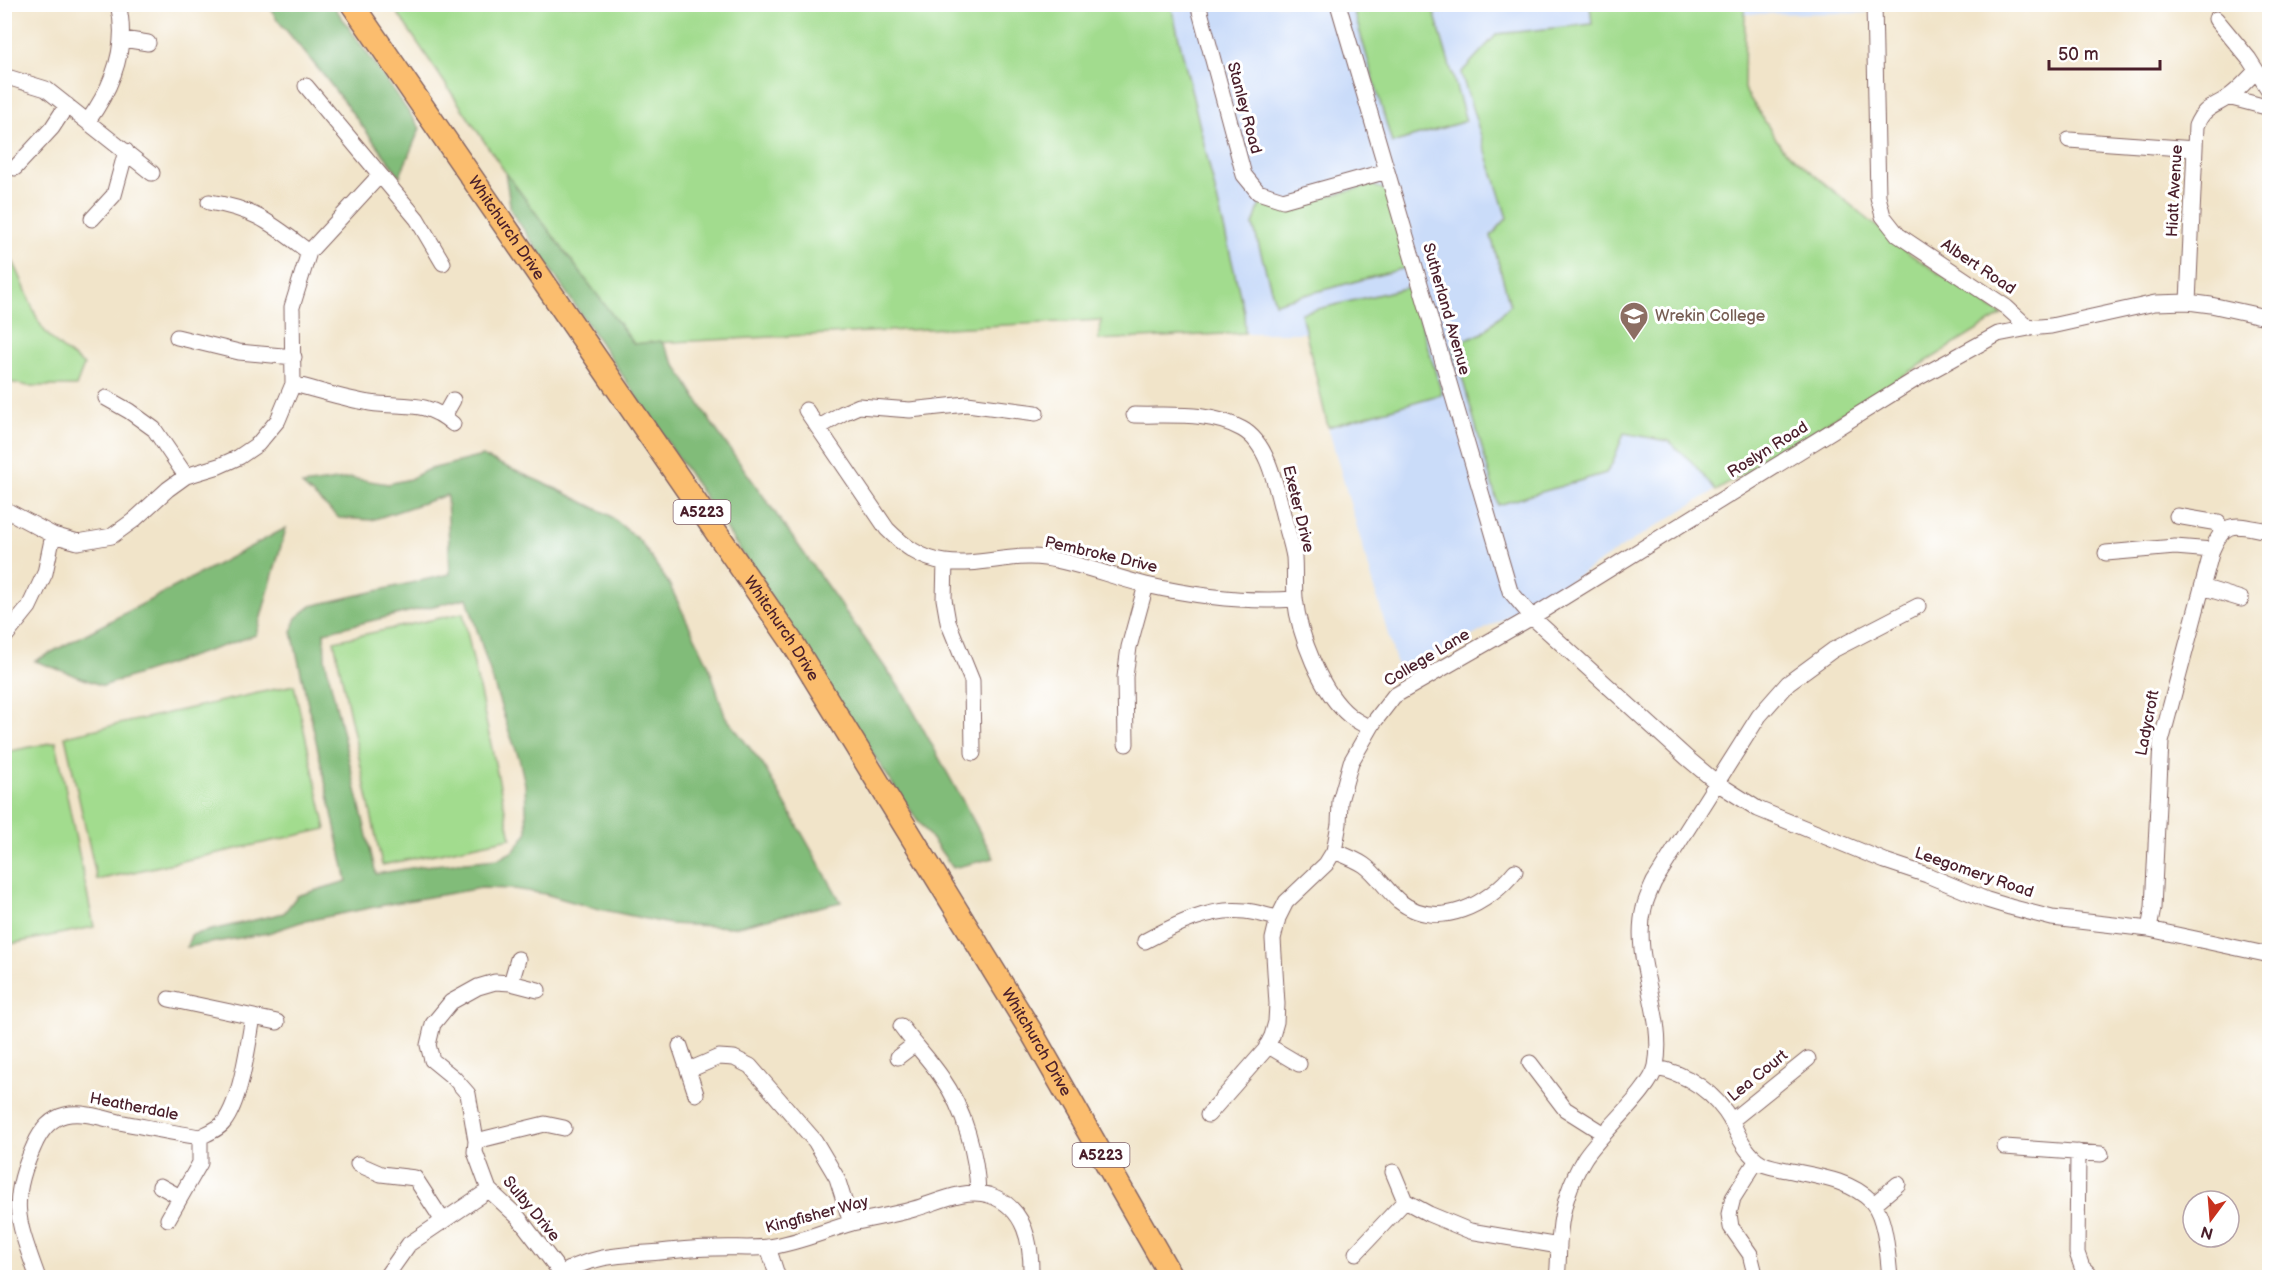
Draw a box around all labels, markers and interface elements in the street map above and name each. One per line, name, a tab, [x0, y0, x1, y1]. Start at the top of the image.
scale bar	[2049, 33, 2160, 71]
text: 50 m	[2058, 44, 2099, 65]
street label: Stanley Road	[1223, 60, 1265, 156]
street label: Hiatt Avenue	[2163, 144, 2187, 238]
street label: Whitchurch Drive	[464, 172, 549, 284]
street label: Albert Road	[1937, 235, 2019, 299]
street label: Sutherland Avenue	[1418, 241, 1474, 378]
school or university icon: Wrekin College	[1618, 300, 1650, 342]
place label: Wrekin College	[1655, 307, 1766, 326]
street label: Roslyn Road	[1724, 418, 1812, 482]
street label: Exeter Drive	[1278, 464, 1318, 555]
road number: A5223	[674, 500, 730, 524]
street label: Pembroke Drive	[1043, 533, 1160, 577]
street label: Whitchurch Drive	[740, 572, 823, 685]
street label: College Lane	[1381, 625, 1474, 691]
street label: Ladycroft	[2132, 688, 2164, 757]
street label: Leegomery Road	[1912, 844, 2036, 902]
street label: Whitchurch Drive	[997, 985, 1076, 1100]
street label: Lea Court	[1724, 1046, 1792, 1106]
street label: Heatherdale	[88, 1089, 181, 1125]
road number: A5223	[1072, 1143, 1130, 1167]
street label: Sulby Drive	[498, 1173, 564, 1246]
north arrow	[2181, 1189, 2241, 1249]
street label: Kingfisher Way	[763, 1192, 871, 1238]
text: N	[2199, 1221, 2216, 1243]

